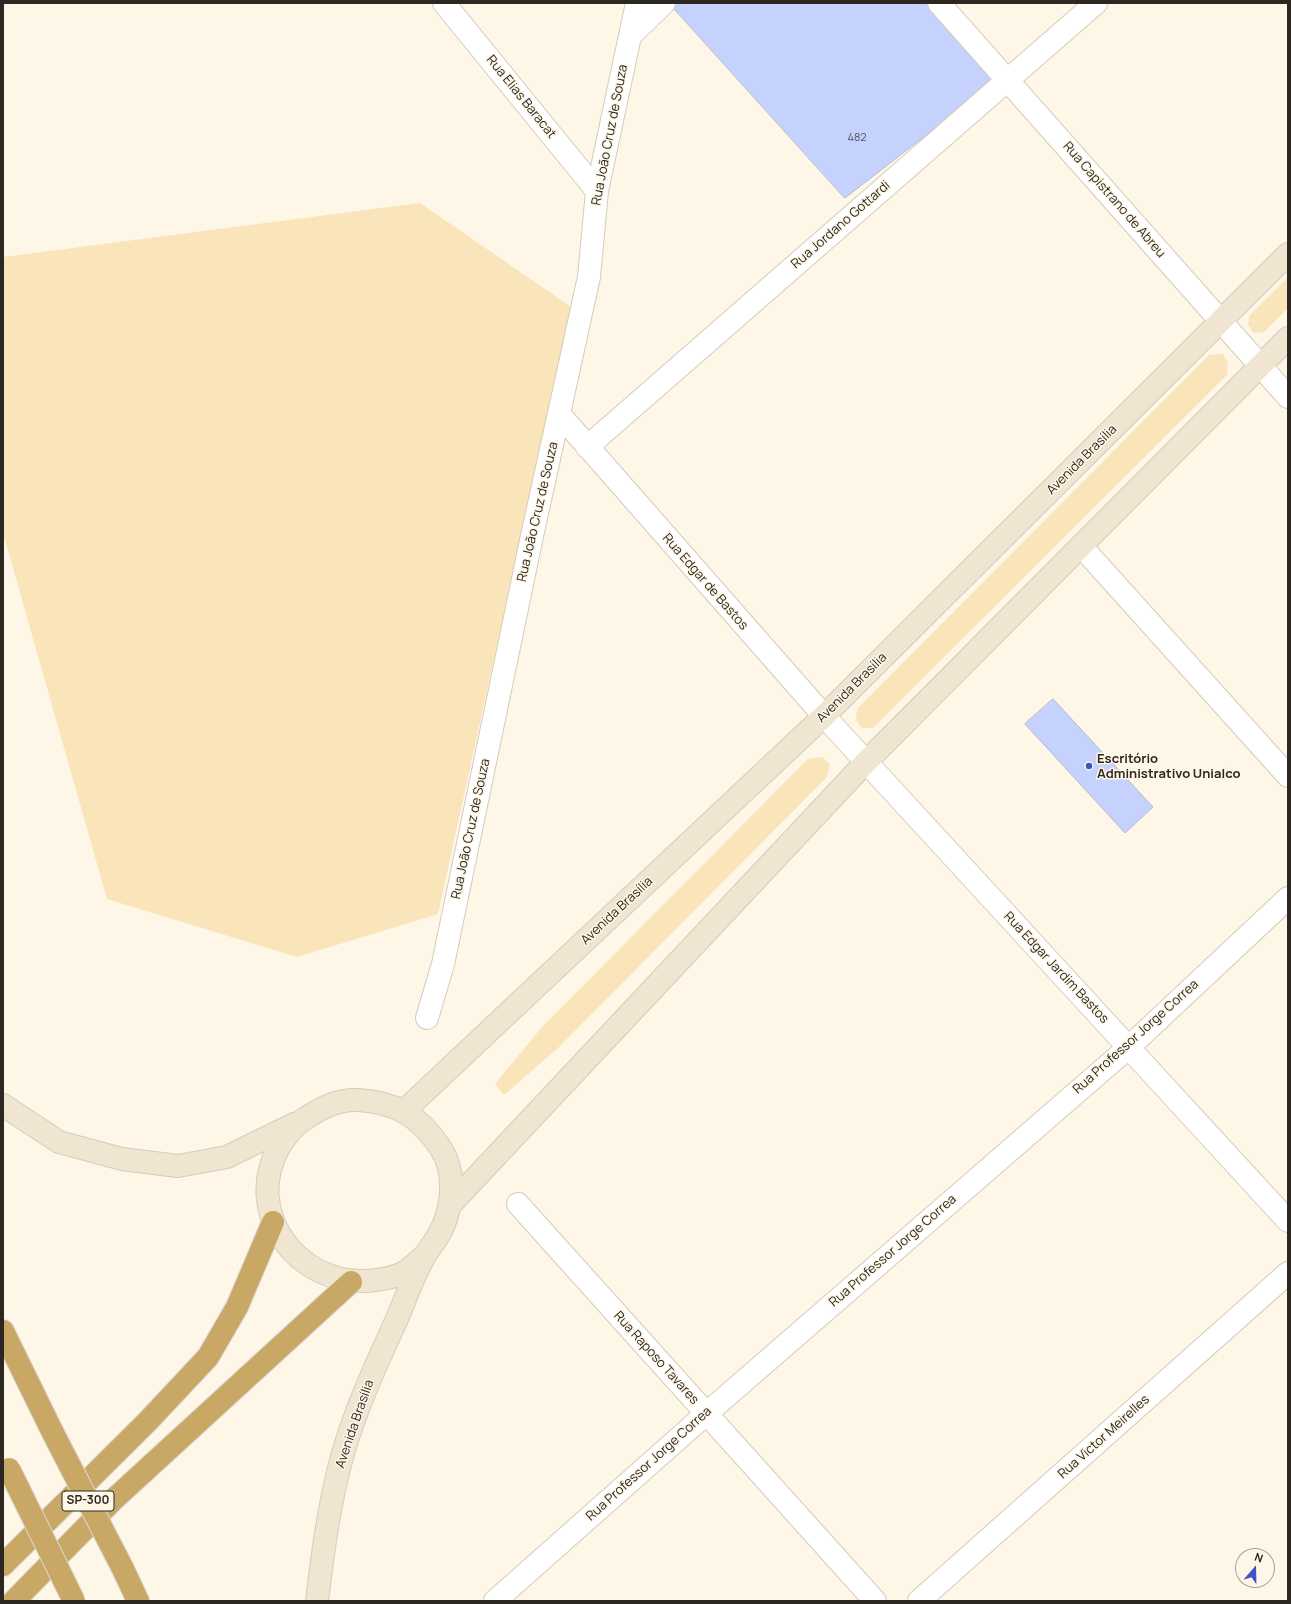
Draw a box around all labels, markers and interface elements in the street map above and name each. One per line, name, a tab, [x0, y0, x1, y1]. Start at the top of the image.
street label: Rua Elias Baracat	[483, 52, 559, 142]
street label: Rua João Cruz de Souza	[589, 63, 631, 207]
house number: 482	[847, 131, 867, 145]
street label: Rua Capistrano de Abreu	[1059, 139, 1169, 261]
street label: Rua Jordano Gottardi	[788, 178, 894, 272]
street label: Avenida Brasília	[1044, 422, 1120, 498]
street label: Rua João Cruz de Souza	[514, 440, 562, 584]
street label: Rua Edgar de Bastos	[659, 531, 751, 633]
street label: Avenida Brasília	[814, 650, 890, 726]
place label: Escritório Administrativo Unialco	[1097, 751, 1240, 782]
street label: Rua João Cruz de Souza	[448, 757, 494, 901]
marker: Escritório Administrativo Unialco	[1084, 761, 1094, 771]
street label: Avenida Brasília	[578, 874, 656, 948]
street label: Rua Edgar Jardim Bastos	[1000, 909, 1112, 1027]
street label: Rua Professor Jorge Correa	[1070, 977, 1202, 1097]
street label: Rua Professor Jorge Correa	[826, 1192, 960, 1310]
street label: Rua Raposo Tavares	[610, 1308, 702, 1408]
street label: Avenida Brasília	[333, 1378, 377, 1470]
street label: Rua Victor Meirelles	[1055, 1392, 1153, 1482]
street label: Rua Professor Jorge Correa	[583, 1404, 715, 1524]
road number: SP-300	[62, 1491, 114, 1511]
north arrow	[1235, 1548, 1275, 1588]
text: N	[1253, 1549, 1265, 1566]

